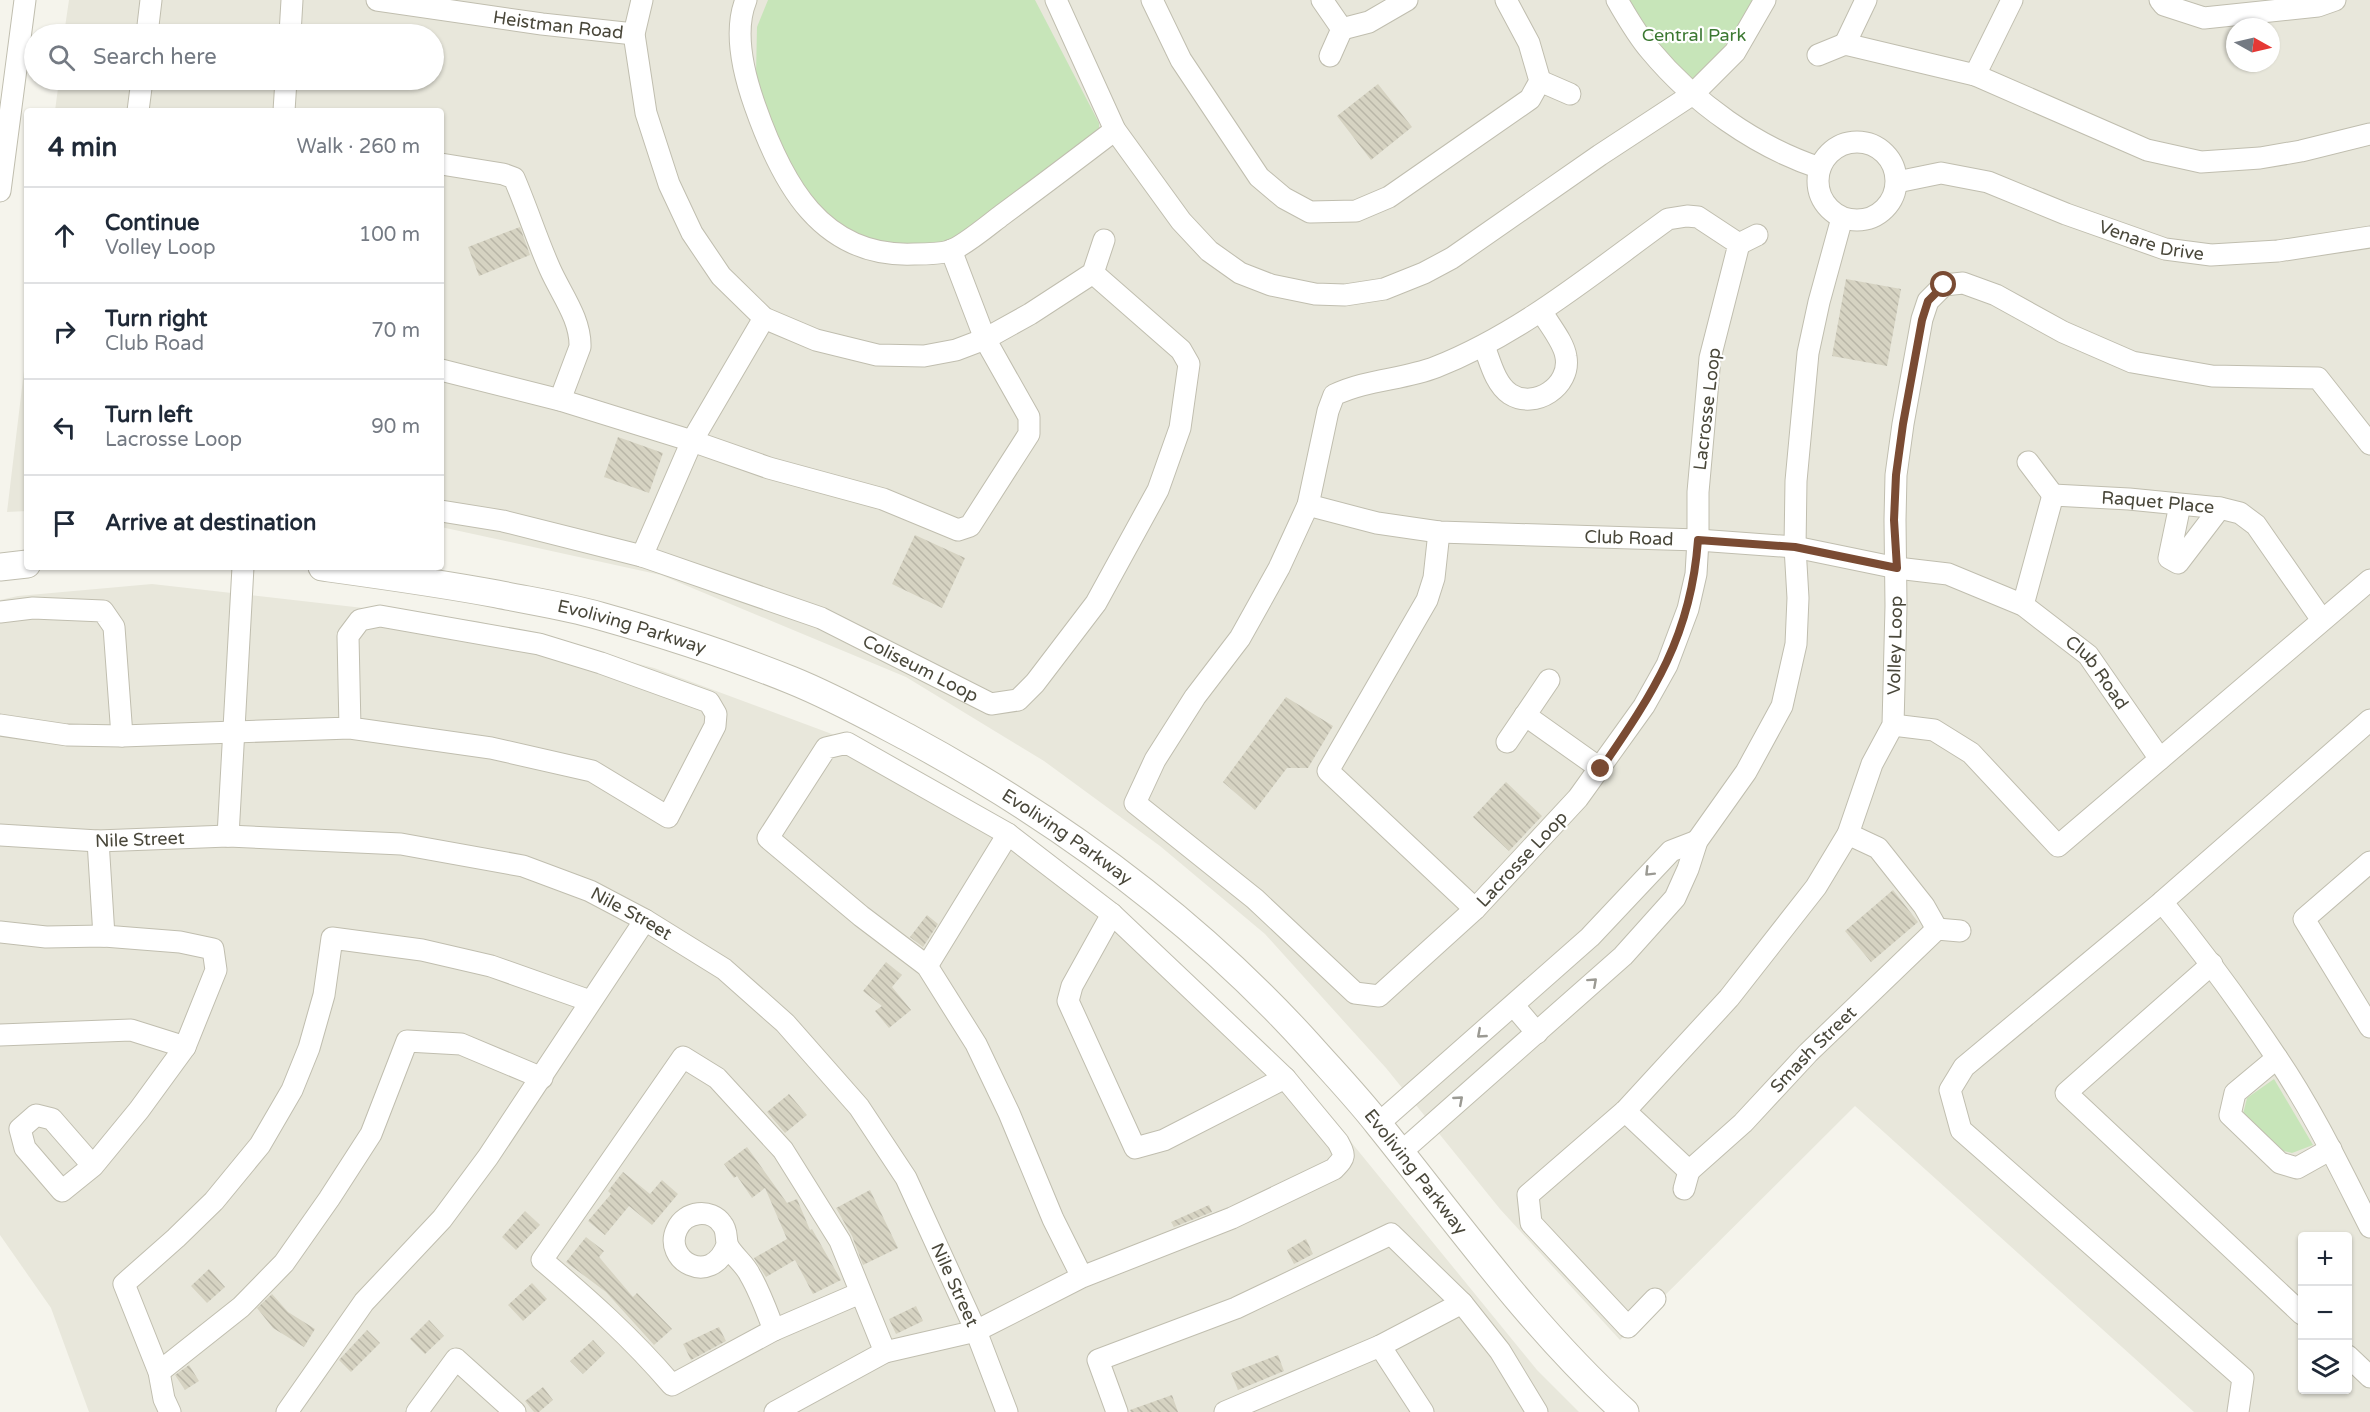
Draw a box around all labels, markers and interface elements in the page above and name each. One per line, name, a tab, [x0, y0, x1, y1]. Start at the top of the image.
street label: Heistman Road	[492, 6, 625, 44]
north arrow	[2226, 18, 2280, 72]
search box	[24, 24, 444, 90]
park label: Central Park	[1642, 24, 1747, 46]
icon: search	[45, 41, 78, 74]
text: Search here	[93, 44, 217, 70]
text: 4 min	[48, 132, 117, 163]
text: Walk · 260 m	[297, 135, 420, 159]
text: Continue	[105, 210, 200, 236]
street label: Venare Drive	[2096, 215, 2205, 265]
icon: ahead	[48, 219, 81, 252]
text: 100 m	[359, 223, 420, 247]
text: Volley Loop	[105, 236, 216, 260]
route start	[1930, 271, 1956, 297]
text: Turn right	[105, 306, 207, 332]
icon: right	[48, 315, 81, 348]
text: 70 m	[371, 319, 420, 343]
text: Club Road	[105, 332, 204, 356]
street label: Lacrosse Loop	[1689, 346, 1725, 472]
text: Turn left	[105, 402, 193, 428]
icon: left	[48, 411, 81, 444]
text: 90 m	[371, 415, 420, 439]
text: Lacrosse Loop	[105, 428, 242, 452]
street label: Raquet Place	[2101, 487, 2215, 518]
icon: arrive	[48, 507, 81, 540]
text: Arrive at destination	[105, 510, 316, 536]
street label: Club Road	[1584, 525, 1674, 550]
street label: Evoliving Parkway	[556, 595, 709, 659]
street label: Volley Loop	[1883, 596, 1907, 695]
street label: Coliseum Loop	[859, 630, 982, 707]
street label: Club Road	[2061, 631, 2133, 714]
route end	[1587, 755, 1613, 781]
street label: Evoliving Parkway	[998, 784, 1137, 890]
street label: Lacrosse Loop	[1472, 806, 1572, 912]
street label: Nile Street	[95, 827, 185, 852]
one-way arrow	[1646, 865, 1657, 876]
street label: Nile Street	[587, 882, 676, 945]
one-way arrow	[1587, 978, 1597, 989]
street label: Smash Street	[1766, 1001, 1861, 1097]
one-way arrow	[1477, 1027, 1488, 1038]
one-way arrow	[1453, 1096, 1463, 1107]
street label: Evoliving Parkway	[1360, 1105, 1472, 1239]
map controls	[2298, 1232, 2352, 1394]
button: +	[2298, 1232, 2352, 1286]
street label: Nile Street	[926, 1239, 984, 1330]
button: −	[2298, 1286, 2352, 1340]
button: layers	[2298, 1340, 2352, 1394]

